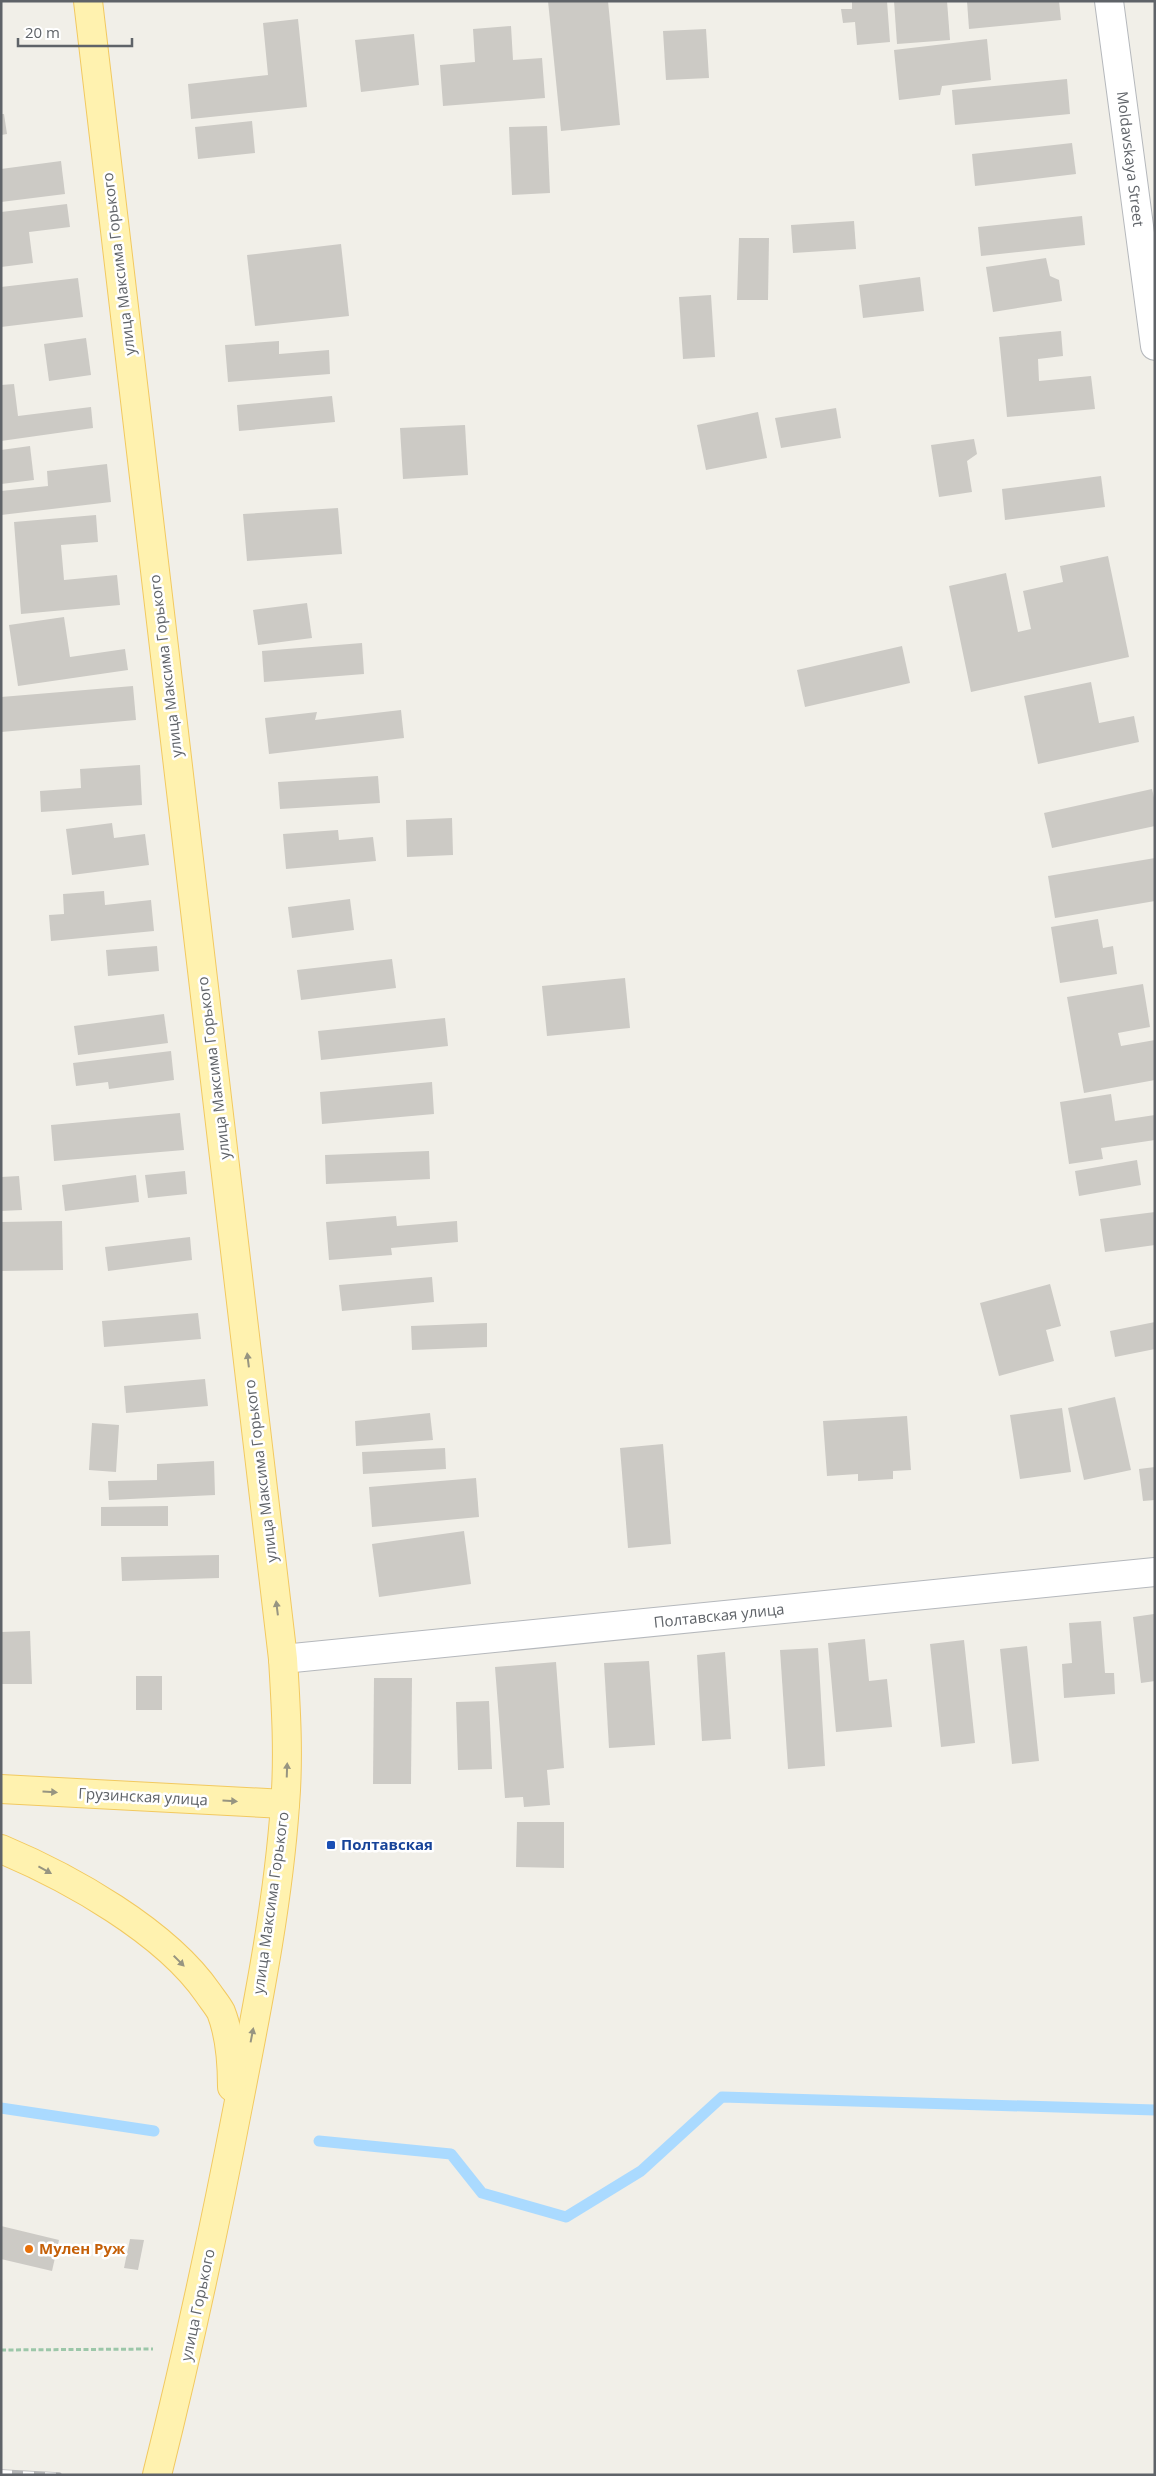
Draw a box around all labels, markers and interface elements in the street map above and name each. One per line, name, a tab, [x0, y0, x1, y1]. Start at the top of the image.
scale bar	[18, 15, 131, 47]
text: 20 m	[25, 22, 60, 42]
street label: Moldavskaya Street	[1113, 90, 1149, 228]
street label: улица Максима Горького	[97, 172, 139, 357]
street label: улица Максима Горького	[144, 574, 186, 759]
street label: улица Максима Горького	[192, 976, 234, 1161]
one-way arrow	[244, 1351, 252, 1367]
street label: улица Максима Горького	[239, 1379, 281, 1564]
street label: Полтавская улица	[653, 1598, 785, 1632]
one-way arrow	[273, 1600, 281, 1616]
one-way arrow	[283, 1762, 291, 1778]
street label: Грузинская улица	[78, 1783, 208, 1809]
one-way arrow	[42, 1788, 58, 1796]
one-way arrow	[222, 1798, 238, 1806]
street label: улица Максима Горького	[247, 1810, 293, 1995]
place label: Полтавская	[341, 1834, 433, 1854]
marker: Полтавская	[325, 1839, 337, 1851]
one-way arrow	[38, 1866, 53, 1874]
one-way arrow	[173, 1955, 185, 1967]
one-way arrow	[248, 2027, 256, 2043]
place label: Мулен Руж	[39, 2238, 126, 2258]
marker: Мулен Руж	[23, 2243, 35, 2255]
street label: улица Горького	[175, 2247, 219, 2363]

